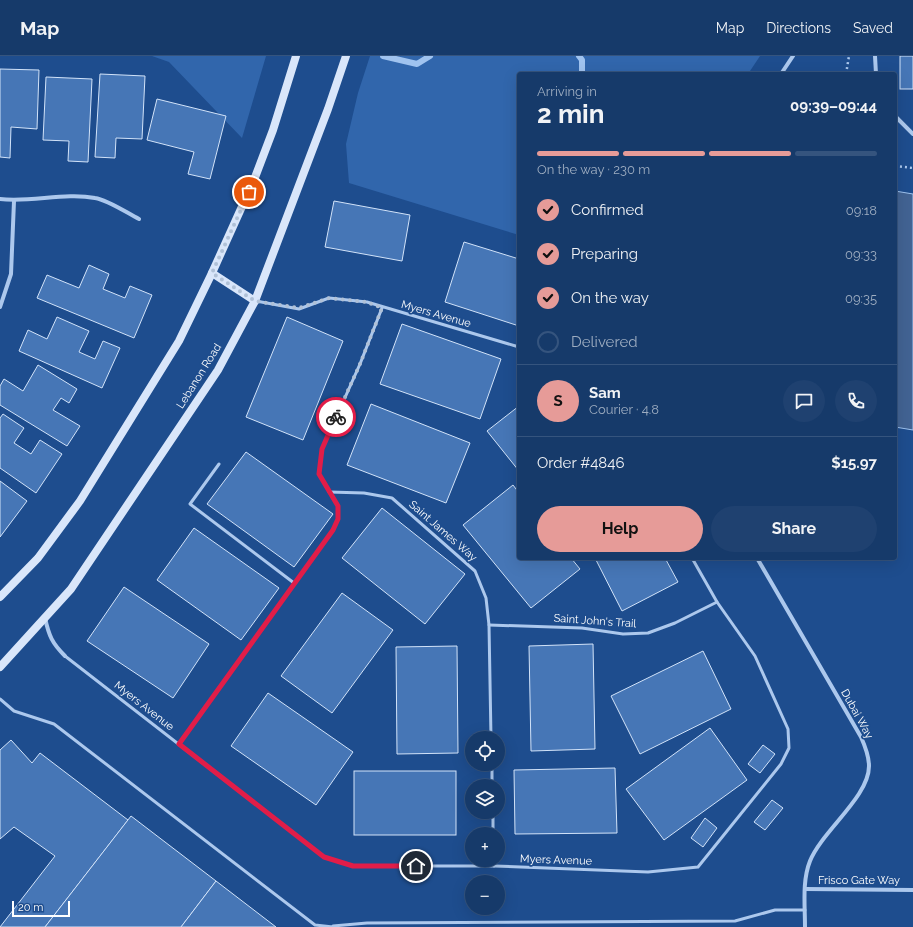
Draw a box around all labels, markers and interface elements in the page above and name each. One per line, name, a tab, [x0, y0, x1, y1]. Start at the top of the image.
text: Map	[20, 17, 59, 39]
text: Map	[716, 20, 744, 36]
text: Directions	[766, 20, 831, 36]
text: Saved	[853, 20, 893, 36]
text: Arriving in	[537, 84, 597, 99]
text: 09:39–09:44	[790, 97, 877, 115]
text: 2 min	[537, 99, 604, 129]
text: On the way · 230 m	[537, 162, 650, 177]
pin	[232, 175, 266, 209]
icon: bag	[238, 181, 260, 203]
icon: check	[537, 199, 559, 221]
text: Confirmed	[571, 201, 644, 219]
text: 09:18	[846, 203, 877, 218]
icon: check	[537, 243, 559, 265]
text: Preparing	[571, 245, 638, 263]
text: 09:33	[845, 247, 877, 262]
icon: check	[537, 287, 559, 309]
text: On the way	[571, 289, 649, 307]
text: 09:35	[845, 291, 877, 306]
street label: Myers Avenue	[400, 298, 473, 330]
text: Delivered	[571, 333, 638, 351]
street label: Lebanon Road	[174, 341, 224, 411]
button: chat	[783, 380, 825, 422]
button: phone	[835, 380, 877, 422]
text: Sam	[589, 384, 621, 402]
text: S	[553, 392, 563, 410]
courier	[316, 397, 356, 437]
text: Courier · 4.8	[589, 402, 659, 417]
icon: bike	[325, 406, 347, 428]
text: Order #4846	[537, 454, 625, 472]
text: $15.97	[831, 454, 877, 472]
street label: Saint James Way	[406, 498, 480, 564]
button: Help	[537, 506, 703, 552]
button: Share	[711, 506, 877, 552]
street label: Saint John's Trail	[553, 612, 637, 630]
street label: Myers Avenue	[112, 679, 177, 734]
street label: Dubai Way	[838, 687, 876, 741]
map controls	[465, 731, 505, 915]
button: locate	[465, 731, 505, 771]
button: layers	[465, 779, 505, 819]
button: +	[465, 827, 505, 867]
pin	[399, 849, 433, 883]
street label: Myers Avenue	[520, 852, 593, 868]
icon: home	[405, 855, 427, 877]
street label: Frisco Gate Way	[818, 874, 900, 887]
button: −	[465, 875, 505, 915]
scale bar	[12, 899, 70, 918]
text: 20 m	[18, 901, 43, 914]

